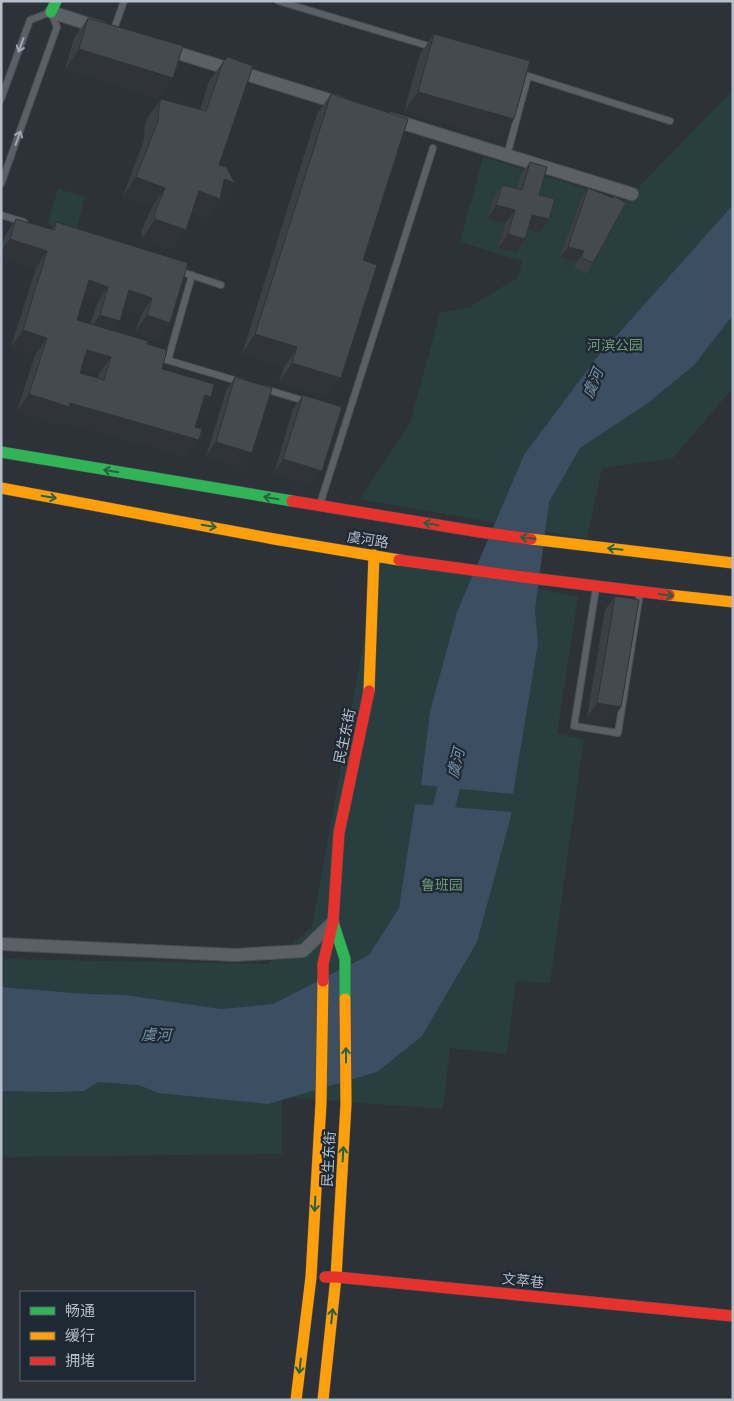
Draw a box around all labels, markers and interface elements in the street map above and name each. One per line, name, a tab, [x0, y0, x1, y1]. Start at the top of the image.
one-way arrow	[16, 36, 25, 52]
one-way arrow	[14, 131, 23, 147]
park label: 河滨公园	[587, 336, 643, 353]
water label: 虞河	[578, 363, 607, 400]
one-way arrow	[103, 466, 119, 476]
one-way arrow	[41, 492, 57, 502]
one-way arrow	[264, 492, 280, 502]
one-way arrow	[424, 519, 440, 529]
one-way arrow	[201, 522, 217, 532]
street label: 虞河路	[346, 527, 390, 551]
one-way arrow	[520, 533, 536, 543]
one-way arrow	[607, 544, 623, 554]
one-way arrow	[657, 590, 673, 600]
street label: 民生东街	[330, 707, 358, 765]
water label: 虞河	[443, 743, 468, 780]
park label: 鲁班园	[421, 876, 463, 893]
water label: 虞河	[141, 1025, 174, 1043]
one-way arrow	[341, 1048, 351, 1064]
street label: 民生东街	[318, 1131, 338, 1187]
one-way arrow	[339, 1147, 348, 1163]
one-way arrow	[310, 1196, 319, 1212]
street label: 文萃巷	[501, 1269, 545, 1291]
legend	[20, 1291, 195, 1381]
text: 畅通	[65, 1301, 95, 1319]
one-way arrow	[327, 1309, 337, 1325]
text: 缓行	[65, 1326, 95, 1344]
text: 拥堵	[65, 1351, 95, 1369]
one-way arrow	[295, 1357, 305, 1373]

